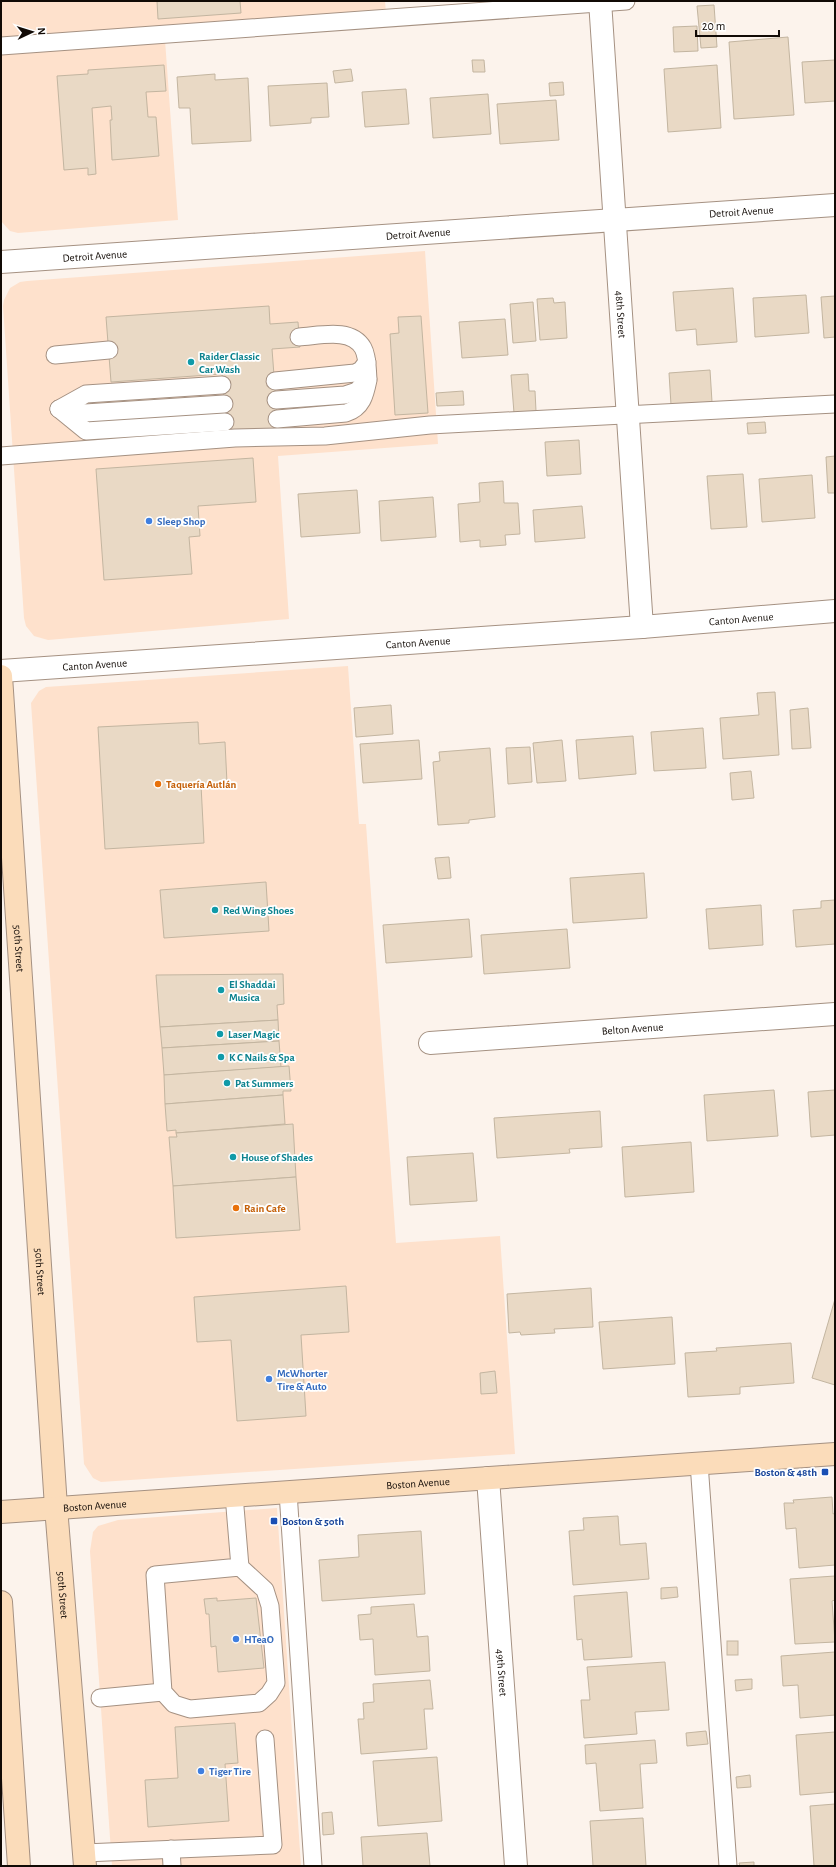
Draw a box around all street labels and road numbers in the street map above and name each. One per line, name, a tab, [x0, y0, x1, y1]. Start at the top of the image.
street label: Detroit Avenue	[709, 204, 774, 219]
street label: Detroit Avenue	[385, 226, 451, 241]
street label: Detroit Avenue	[62, 248, 127, 263]
street label: 48th Street	[614, 290, 628, 339]
street label: Canton Avenue	[708, 611, 774, 627]
street label: Canton Avenue	[385, 635, 451, 650]
street label: Canton Avenue	[62, 657, 127, 672]
street label: 50th Street	[12, 924, 26, 973]
street label: Belton Avenue	[601, 1021, 664, 1036]
street label: 50th Street	[33, 1248, 48, 1296]
street label: Boston Avenue	[386, 1475, 450, 1491]
street label: Boston Avenue	[63, 1498, 127, 1513]
street label: 50th Street	[56, 1571, 71, 1619]
street label: 49th Street	[495, 1648, 509, 1697]

